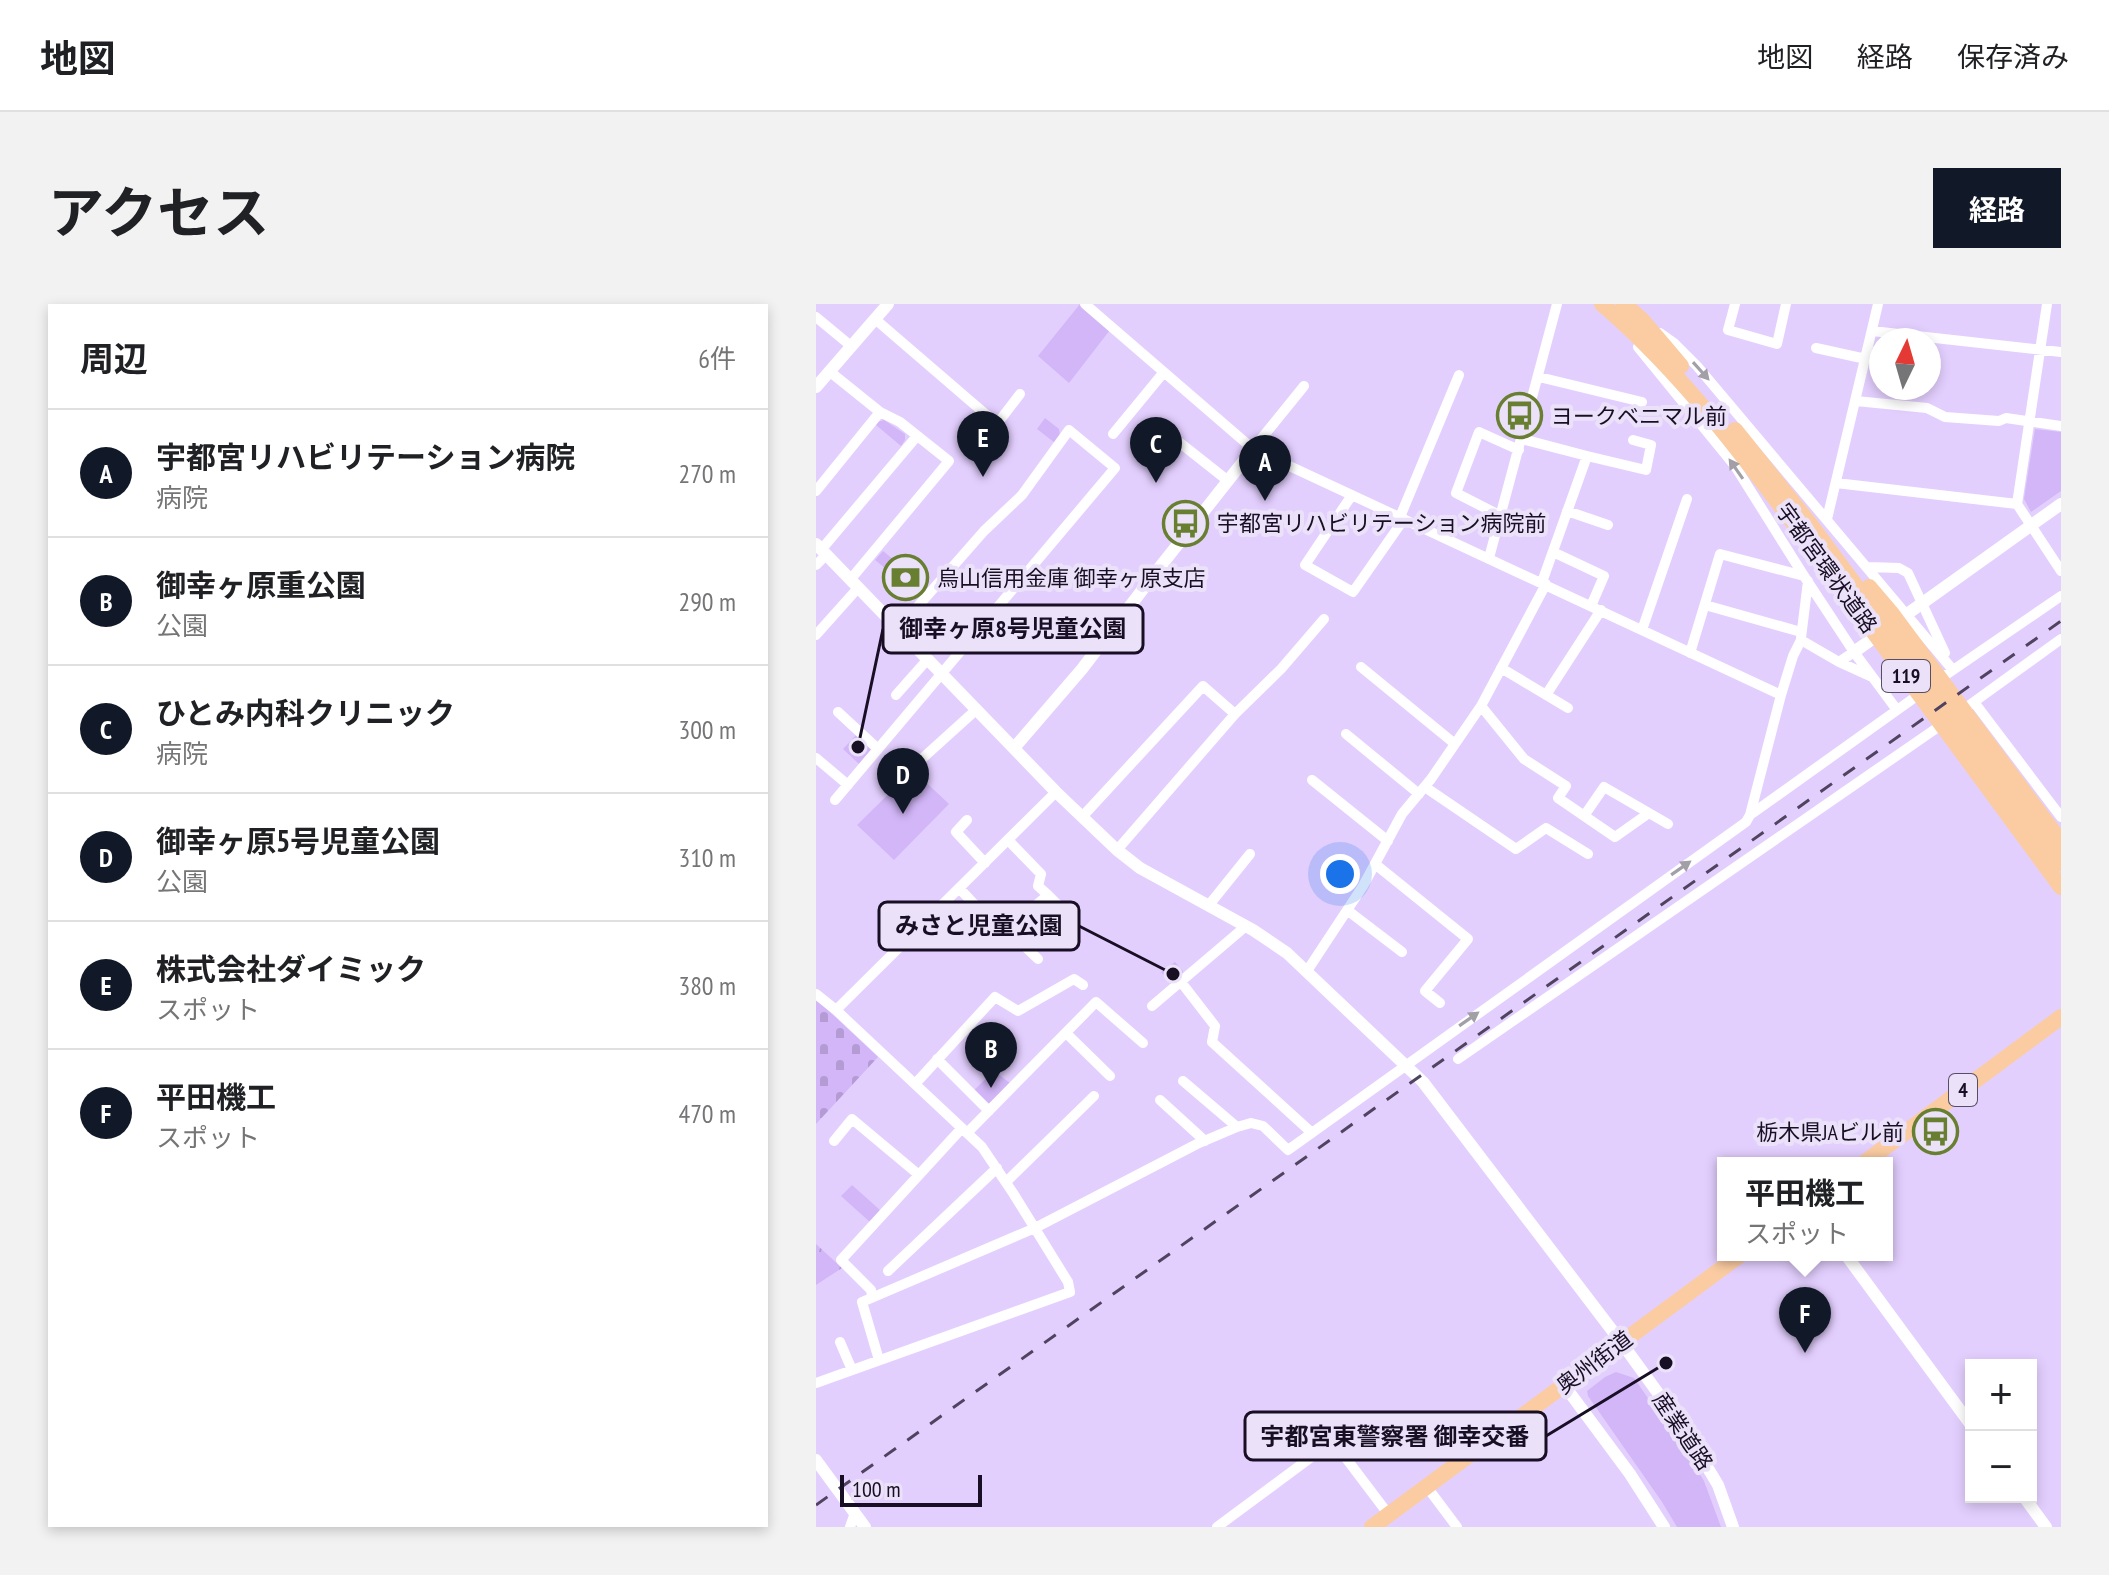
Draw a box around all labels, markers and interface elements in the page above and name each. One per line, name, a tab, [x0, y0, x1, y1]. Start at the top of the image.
text: 地図	[40, 33, 116, 82]
text: 地図	[1757, 38, 1813, 75]
text: 経路	[1857, 38, 1913, 75]
text: 保存済み	[1957, 38, 2069, 75]
button: 経路	[1933, 168, 2061, 248]
text: アクセス	[48, 176, 269, 248]
north arrow	[1869, 328, 1941, 400]
text: 周辺	[80, 336, 148, 380]
text: 6件	[698, 342, 736, 375]
one-way arrow	[1691, 361, 1709, 380]
bus stop icon: ヨークベニマル前	[1496, 392, 1544, 440]
place label: ヨークベニマル前	[1551, 402, 1727, 430]
pin: E	[957, 411, 1009, 477]
pin: C	[1130, 417, 1182, 483]
pin: A	[1239, 435, 1291, 501]
text: 宇都宮リハビリテーション病院	[156, 437, 575, 476]
text: A	[99, 457, 113, 490]
text: 270 m	[678, 457, 736, 490]
one-way arrow	[1729, 458, 1744, 479]
text: 病院	[156, 481, 208, 514]
street label: 宇都宮環状道路	[1770, 497, 1884, 639]
bus stop icon: 宇都宮リハビリテーション病院前	[1162, 499, 1210, 547]
place label: 宇都宮リハビリテーション病院前	[1217, 509, 1547, 537]
bank icon: 烏山信用金庫 御幸ヶ原支店	[882, 554, 930, 602]
place label: 烏山信用金庫 御幸ヶ原支店	[937, 564, 1206, 592]
text: 御幸ヶ原重公園	[156, 565, 366, 604]
text: B	[100, 585, 112, 618]
text: 290 m	[678, 585, 736, 618]
callout: 御幸ヶ原8号児童公園	[883, 605, 1143, 653]
text: 公園	[156, 609, 208, 642]
text: 御幸ヶ原8号児童公園	[899, 613, 1127, 644]
road number: 119	[1882, 660, 1930, 692]
text: ひとみ内科クリニック	[156, 693, 455, 732]
text: C	[100, 713, 112, 746]
text: 300 m	[678, 713, 736, 746]
text: 病院	[156, 737, 208, 770]
pin: D	[877, 748, 929, 814]
text: 御幸ヶ原5号児童公園	[156, 821, 440, 860]
text: D	[99, 841, 113, 874]
text: 310 m	[678, 841, 736, 874]
your location	[1320, 854, 1360, 894]
one-way arrow	[1670, 861, 1691, 876]
text: 公園	[156, 865, 208, 898]
callout: みさと児童公園	[879, 902, 1079, 950]
text: みさと児童公園	[895, 910, 1063, 941]
text: 株式会社ダイミック	[156, 949, 426, 988]
text: E	[100, 969, 112, 1002]
text: 380 m	[678, 969, 736, 1002]
text: スポット	[156, 993, 260, 1026]
one-way arrow	[1458, 1012, 1479, 1027]
pin: B	[965, 1022, 1017, 1088]
road number: 4	[1949, 1074, 1977, 1106]
text: 平田機工	[156, 1077, 276, 1116]
text: F	[101, 1097, 111, 1130]
text: 470 m	[678, 1097, 736, 1130]
bus stop icon: 栃木県JAビル前	[1911, 1108, 1959, 1156]
place label: 栃木県JAビル前	[1756, 1118, 1904, 1146]
text: スポット	[156, 1121, 260, 1154]
popup	[1717, 1157, 1893, 1261]
text: 平田機工	[1745, 1173, 1865, 1212]
text: スポット	[1745, 1217, 1849, 1250]
pin: F	[1779, 1287, 1831, 1353]
street label: 奥州街道	[1550, 1324, 1638, 1400]
map controls	[1965, 1359, 2037, 1503]
button: +	[1965, 1359, 2037, 1431]
street label: 産業道路	[1647, 1387, 1719, 1475]
callout: 宇都宮東警察署 御幸交番	[1245, 1412, 1546, 1460]
text: 宇都宮東警察署 御幸交番	[1261, 1421, 1529, 1452]
button: −	[1965, 1431, 2037, 1503]
scale bar	[840, 1471, 982, 1507]
text: 100 m	[852, 1475, 901, 1503]

